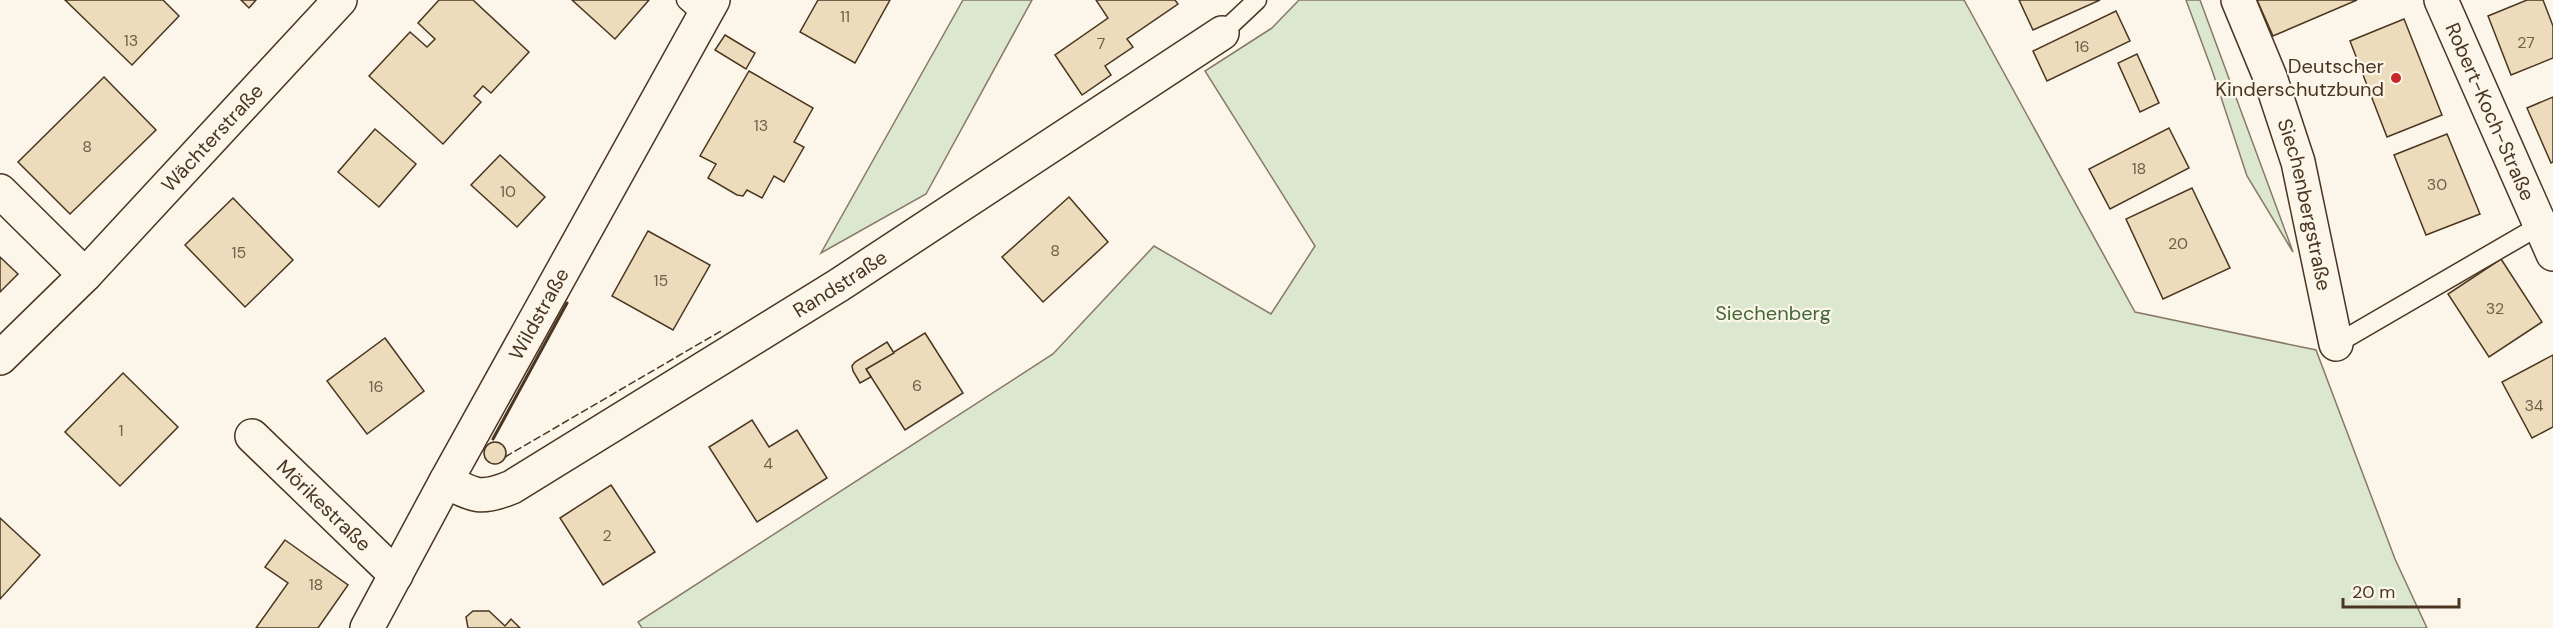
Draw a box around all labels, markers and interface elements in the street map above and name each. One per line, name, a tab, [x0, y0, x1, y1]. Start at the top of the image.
house number: 11	[840, 6, 850, 27]
street label: Robert-Koch-Straße	[2440, 19, 2541, 205]
house number: 13	[124, 30, 138, 51]
house number: 27	[2517, 32, 2535, 53]
house number: 7	[1097, 33, 1105, 54]
house number: 16	[2074, 36, 2090, 57]
place label: Deutscher Kinderschutzbund	[2215, 53, 2384, 102]
marker: Deutscher Kinderschutzbund	[2389, 71, 2403, 85]
street label: Wächterstraße	[156, 78, 269, 197]
house number: 13	[754, 115, 768, 136]
street label: Siechenbergstraße	[2272, 115, 2338, 293]
house number: 8	[82, 136, 92, 157]
house number: 18	[2132, 158, 2146, 179]
house number: 30	[2427, 174, 2447, 195]
house number: 10	[500, 181, 516, 202]
house number: 20	[2168, 233, 2188, 254]
house number: 8	[1050, 240, 1060, 261]
house number: 15	[232, 242, 246, 263]
street label: Randstraße	[788, 244, 892, 323]
street label: Wildstraße	[503, 263, 575, 364]
house number: 15	[654, 270, 668, 291]
house number: 32	[2486, 298, 2504, 319]
park label: Siechenberg	[1715, 300, 1831, 326]
house number: 6	[912, 375, 922, 396]
house number: 16	[368, 376, 384, 397]
house number: 34	[2524, 395, 2544, 416]
house number: 1	[119, 420, 124, 441]
house number: 4	[763, 453, 773, 474]
street label: Mörikestraße	[271, 454, 377, 557]
house number: 2	[602, 525, 612, 546]
scale bar	[2343, 571, 2458, 609]
house number: 18	[309, 574, 323, 595]
text: 20 m	[2352, 580, 2395, 604]

